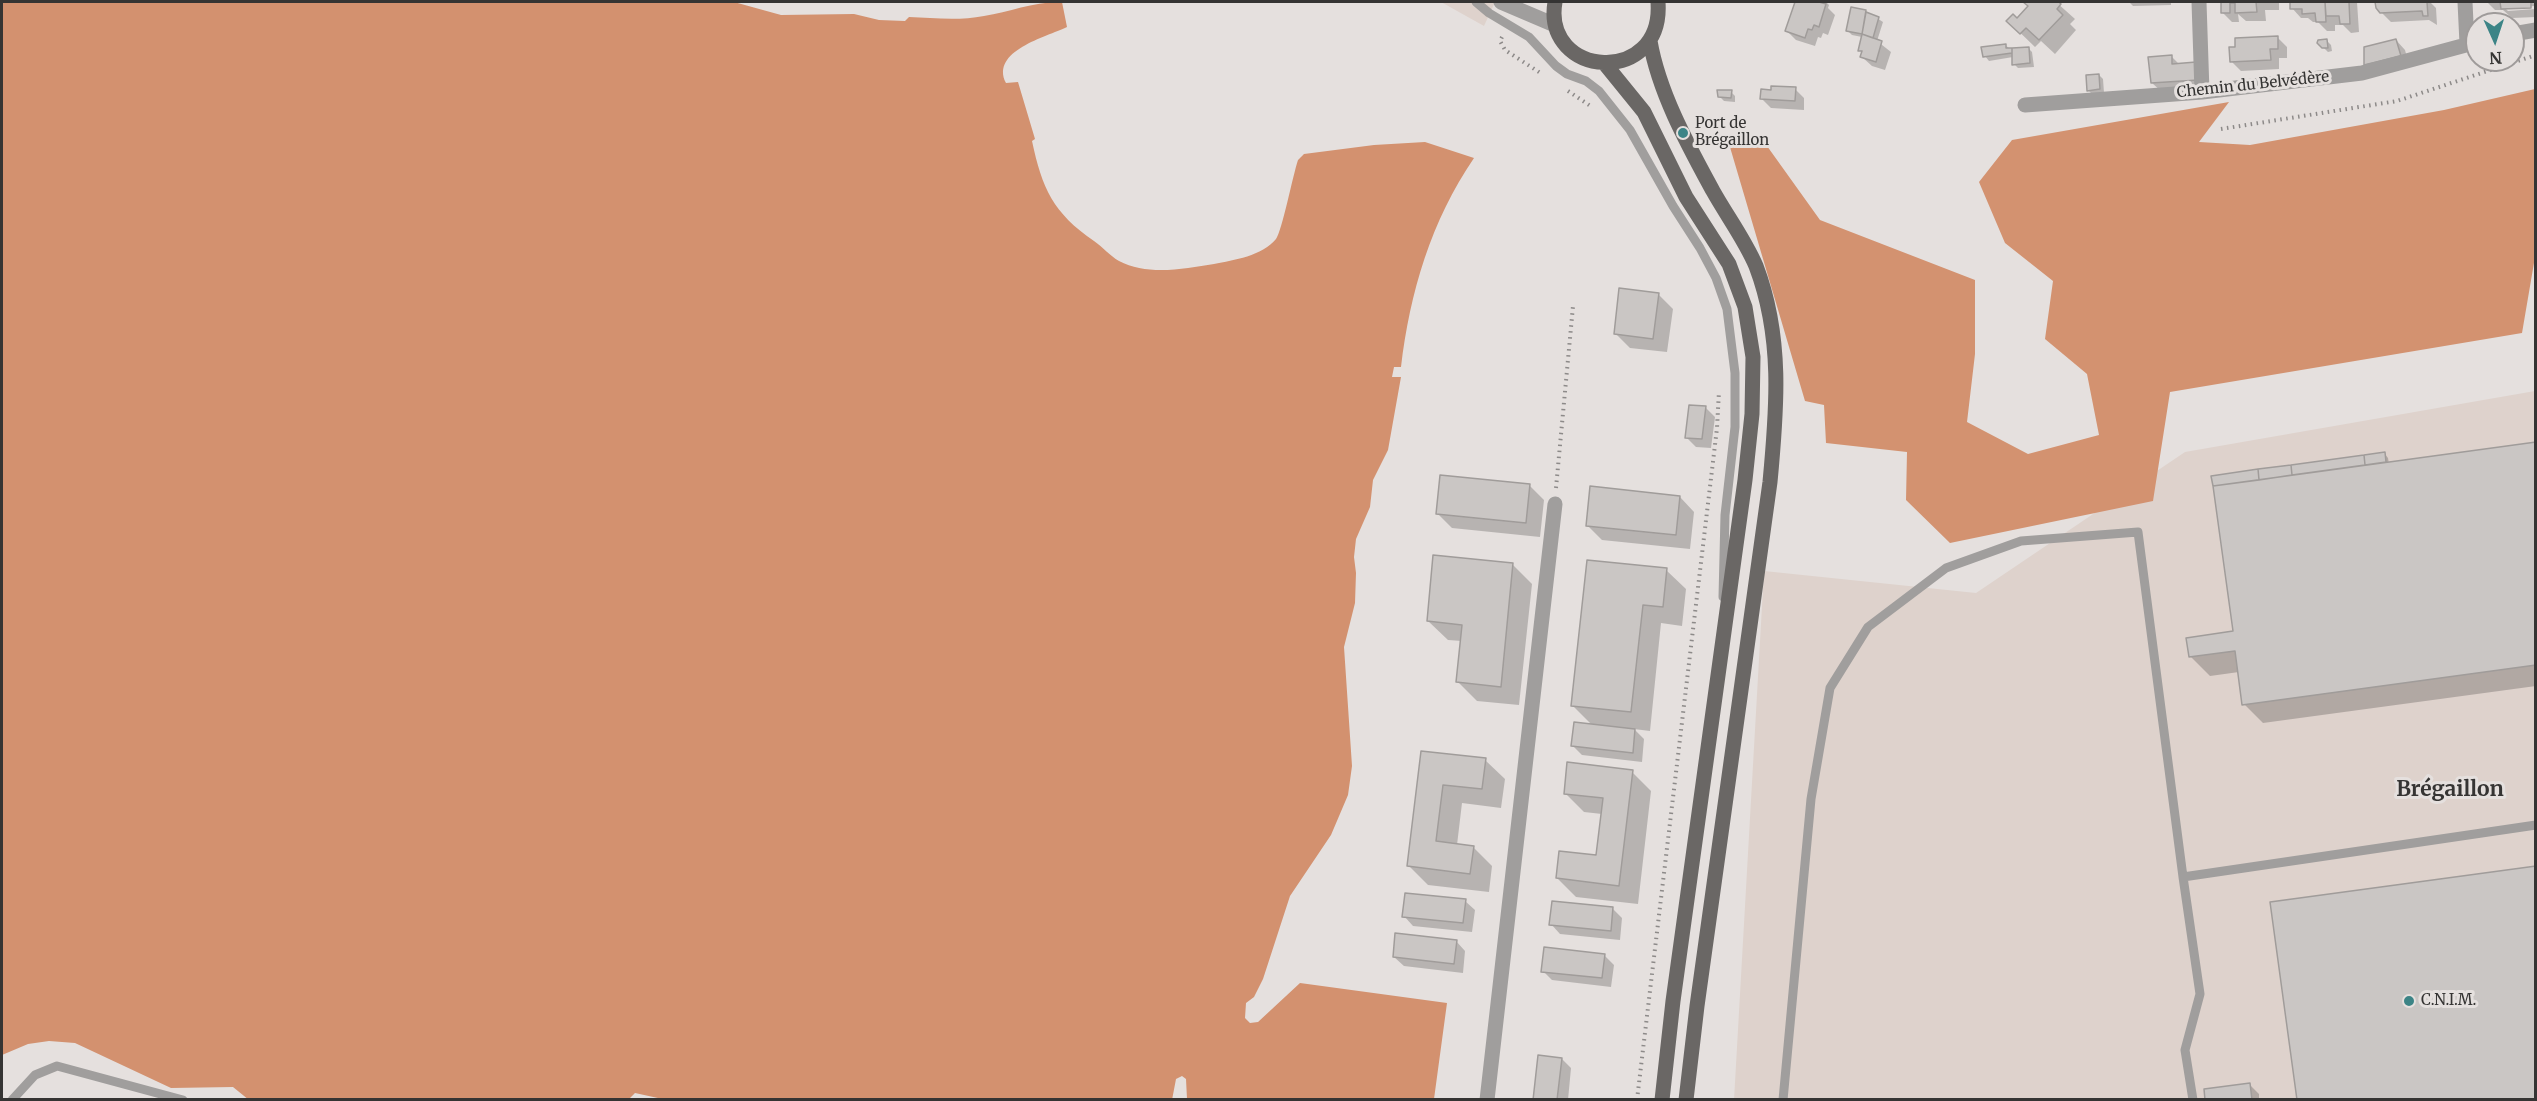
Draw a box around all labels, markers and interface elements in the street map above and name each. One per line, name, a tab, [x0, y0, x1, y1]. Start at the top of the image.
north arrow	[2465, 12, 2525, 72]
text: N	[2489, 48, 2503, 68]
street label: Chemin du Belvédère	[2176, 68, 2330, 102]
place label: Port de Brégaillon	[1695, 115, 1769, 150]
marker: Port de Brégaillon	[1676, 126, 1690, 140]
district label: Brégaillon	[2396, 777, 2504, 803]
place label: C.N.I.M.	[2421, 992, 2476, 1010]
marker: C.N.I.M.	[2402, 994, 2416, 1008]

